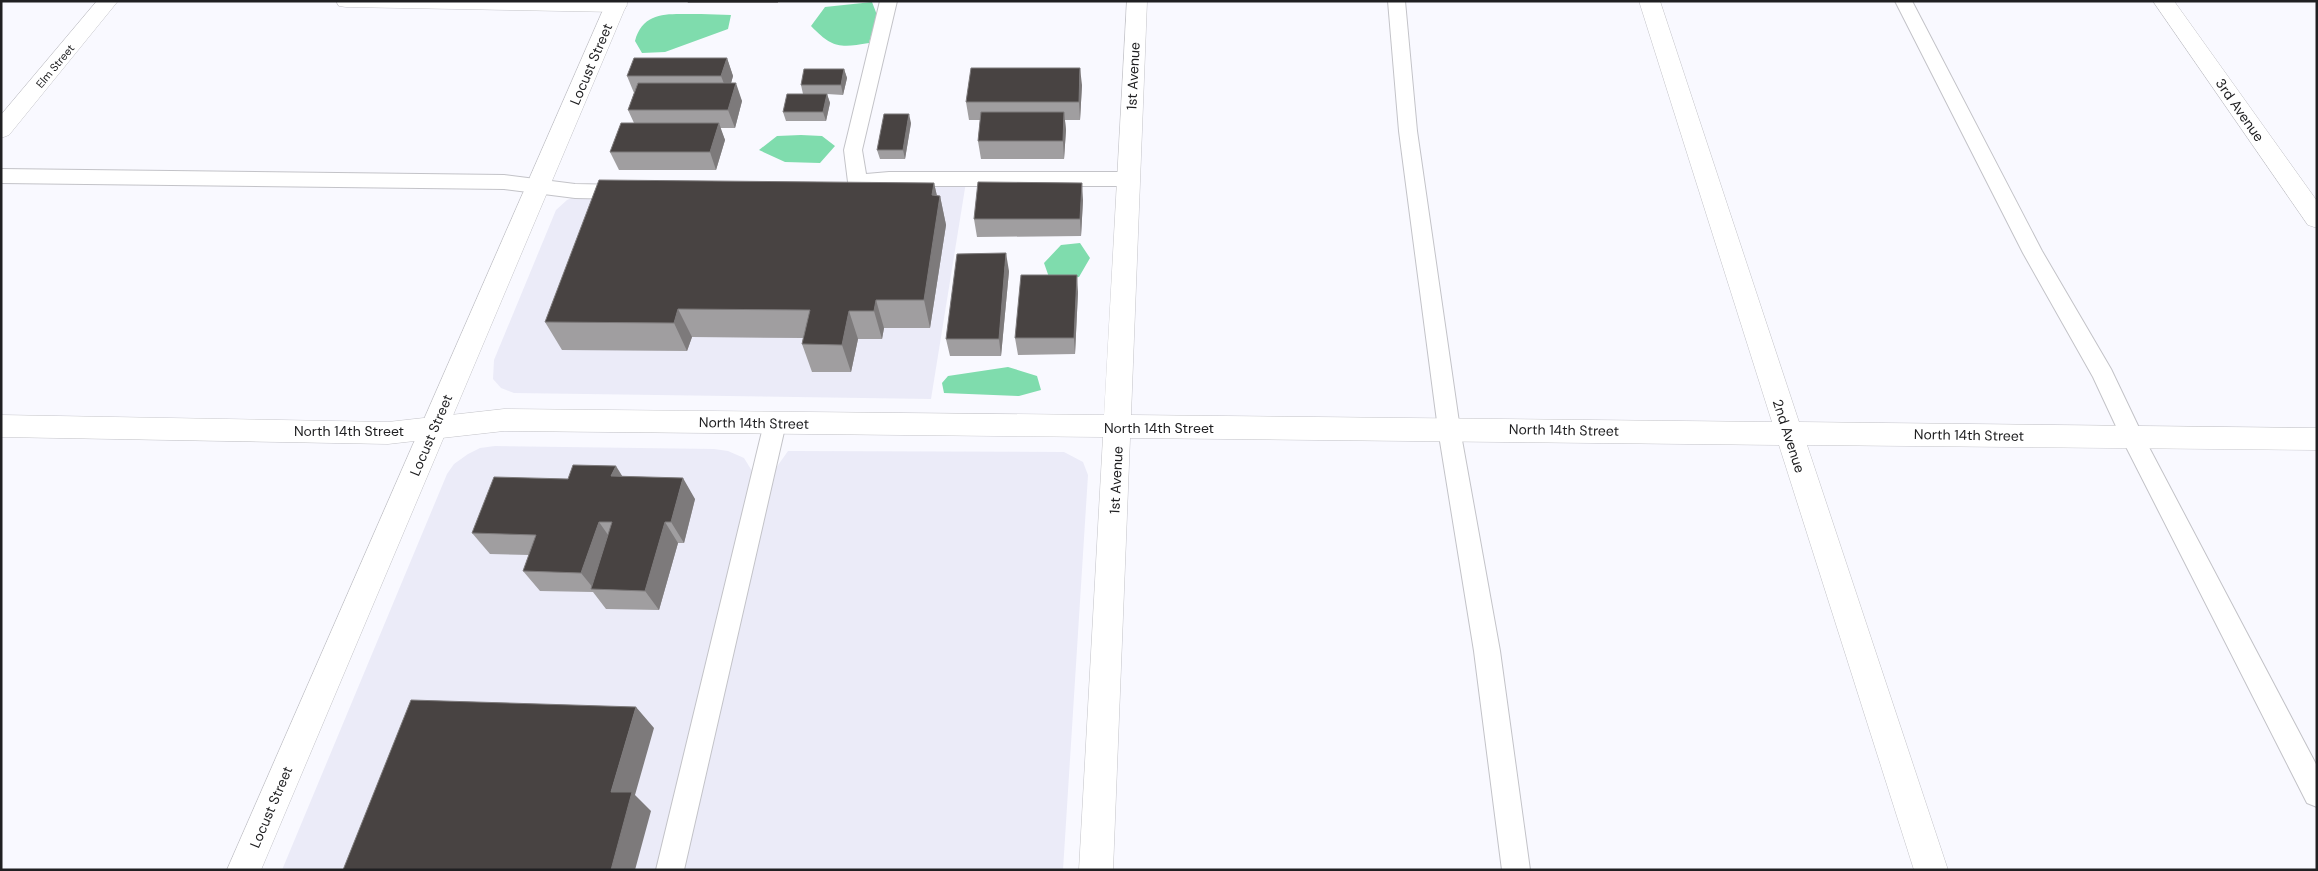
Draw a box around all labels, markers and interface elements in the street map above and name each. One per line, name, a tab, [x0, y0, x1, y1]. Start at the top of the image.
street label: Locust Street	[566, 20, 616, 108]
street label: Elm Street	[33, 41, 77, 91]
street label: 1st Avenue	[1122, 42, 1144, 110]
street label: 3rd Avenue	[2212, 75, 2268, 145]
street label: Locust Street	[406, 391, 456, 479]
street label: 2nd Avenue	[1769, 397, 1809, 475]
street label: North 14th Street	[699, 413, 809, 433]
street label: North 14th Street	[1104, 419, 1214, 437]
street label: North 14th Street	[1509, 420, 1619, 440]
street label: North 14th Street	[294, 422, 404, 440]
street label: North 14th Street	[1914, 425, 2024, 445]
street label: 1st Avenue	[1105, 446, 1127, 514]
street label: Locust Street	[246, 763, 296, 851]

